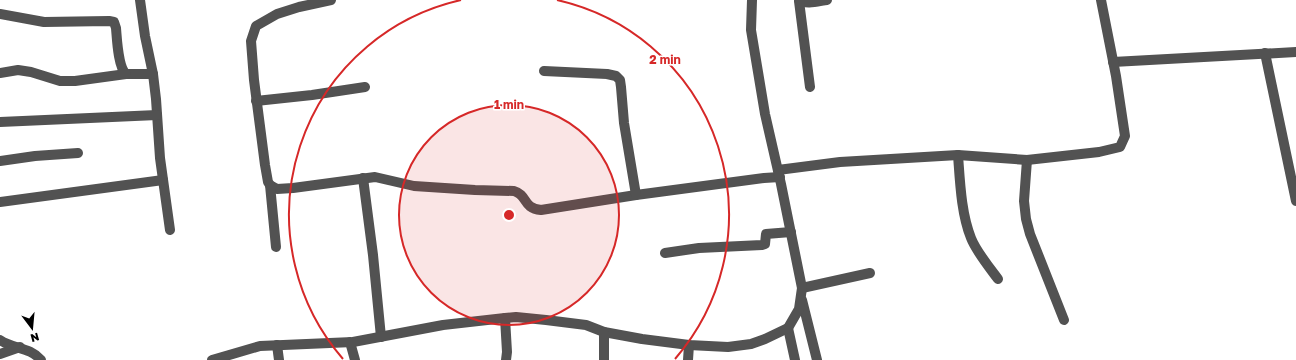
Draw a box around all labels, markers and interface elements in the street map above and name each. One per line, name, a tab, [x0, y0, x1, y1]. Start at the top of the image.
text: 2 min	[649, 52, 681, 67]
text: 1 min	[494, 97, 524, 112]
centre of rings	[502, 208, 516, 222]
north arrow	[12, 308, 52, 348]
text: N	[29, 331, 41, 345]

